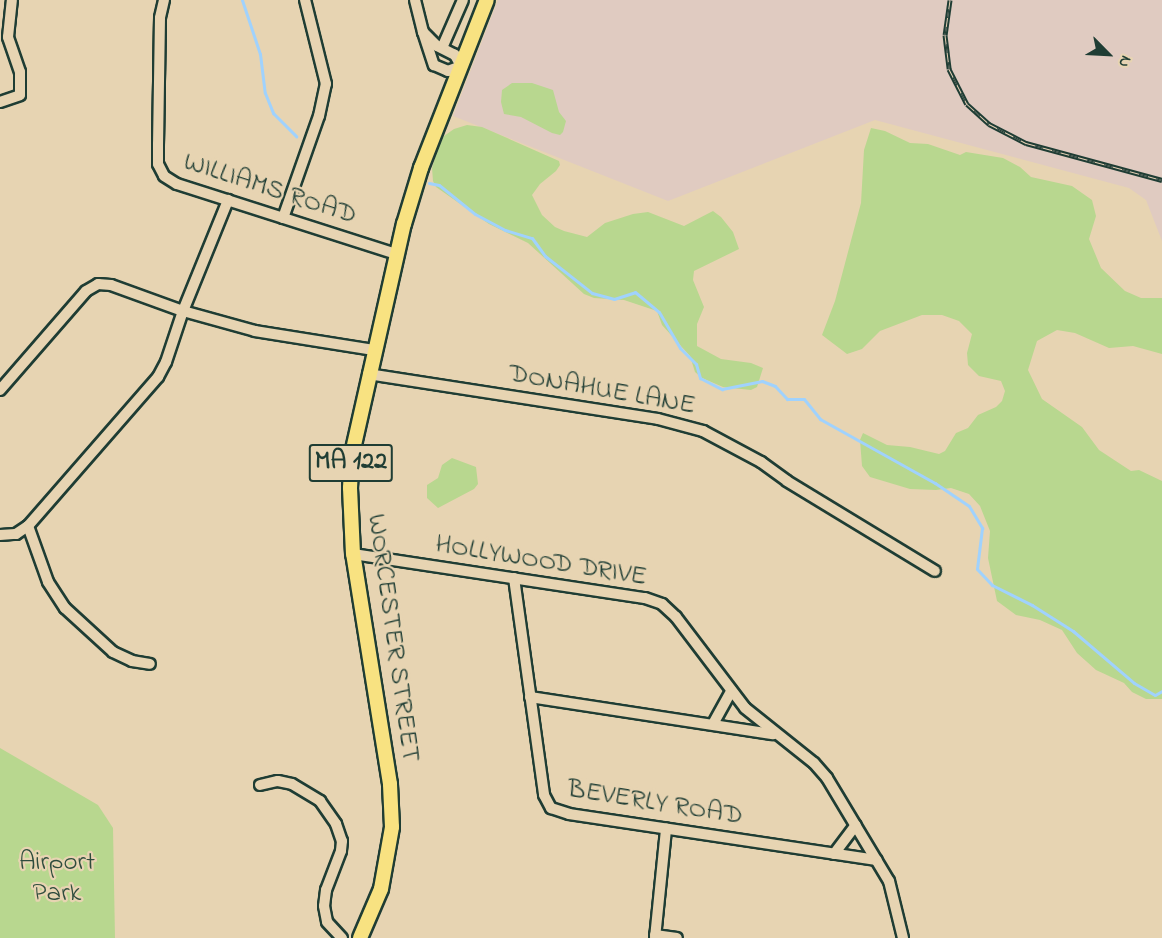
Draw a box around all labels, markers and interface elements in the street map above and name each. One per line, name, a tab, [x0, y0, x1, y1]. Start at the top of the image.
north arrow	[1078, 24, 1138, 84]
text: N	[1111, 52, 1138, 71]
street label: WILLIAMS ROAD	[179, 146, 361, 232]
street label: DONAHUE LANE	[506, 358, 698, 422]
road number: MA 122	[308, 440, 394, 486]
street label: WORCESTER STREET	[360, 512, 426, 764]
street label: HOLLYWOOD DRIVE	[433, 528, 649, 594]
street label: BEVERLY ROAD	[565, 773, 745, 833]
park label: Airport Park	[19, 846, 95, 909]

